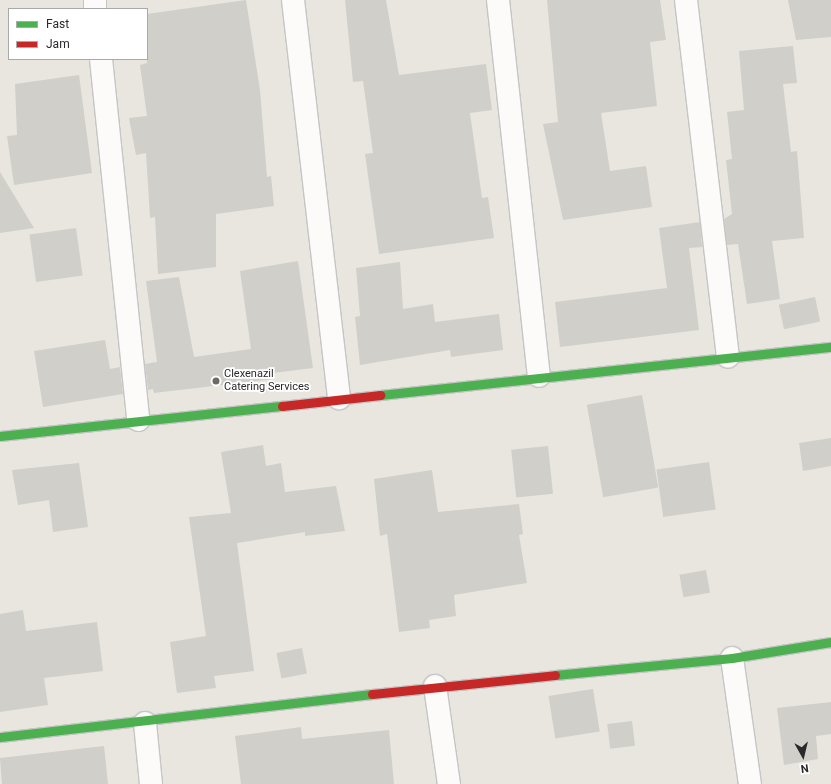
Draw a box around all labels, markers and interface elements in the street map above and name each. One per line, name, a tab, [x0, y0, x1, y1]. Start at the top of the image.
legend	[8, 8, 148, 60]
text: Fast	[46, 17, 69, 31]
text: Jam	[46, 37, 70, 51]
place label: Clexenazil Catering Services	[224, 368, 309, 394]
marker: Clexenazil Catering Services	[211, 376, 221, 386]
north arrow	[783, 736, 823, 776]
text: N	[800, 761, 809, 775]

